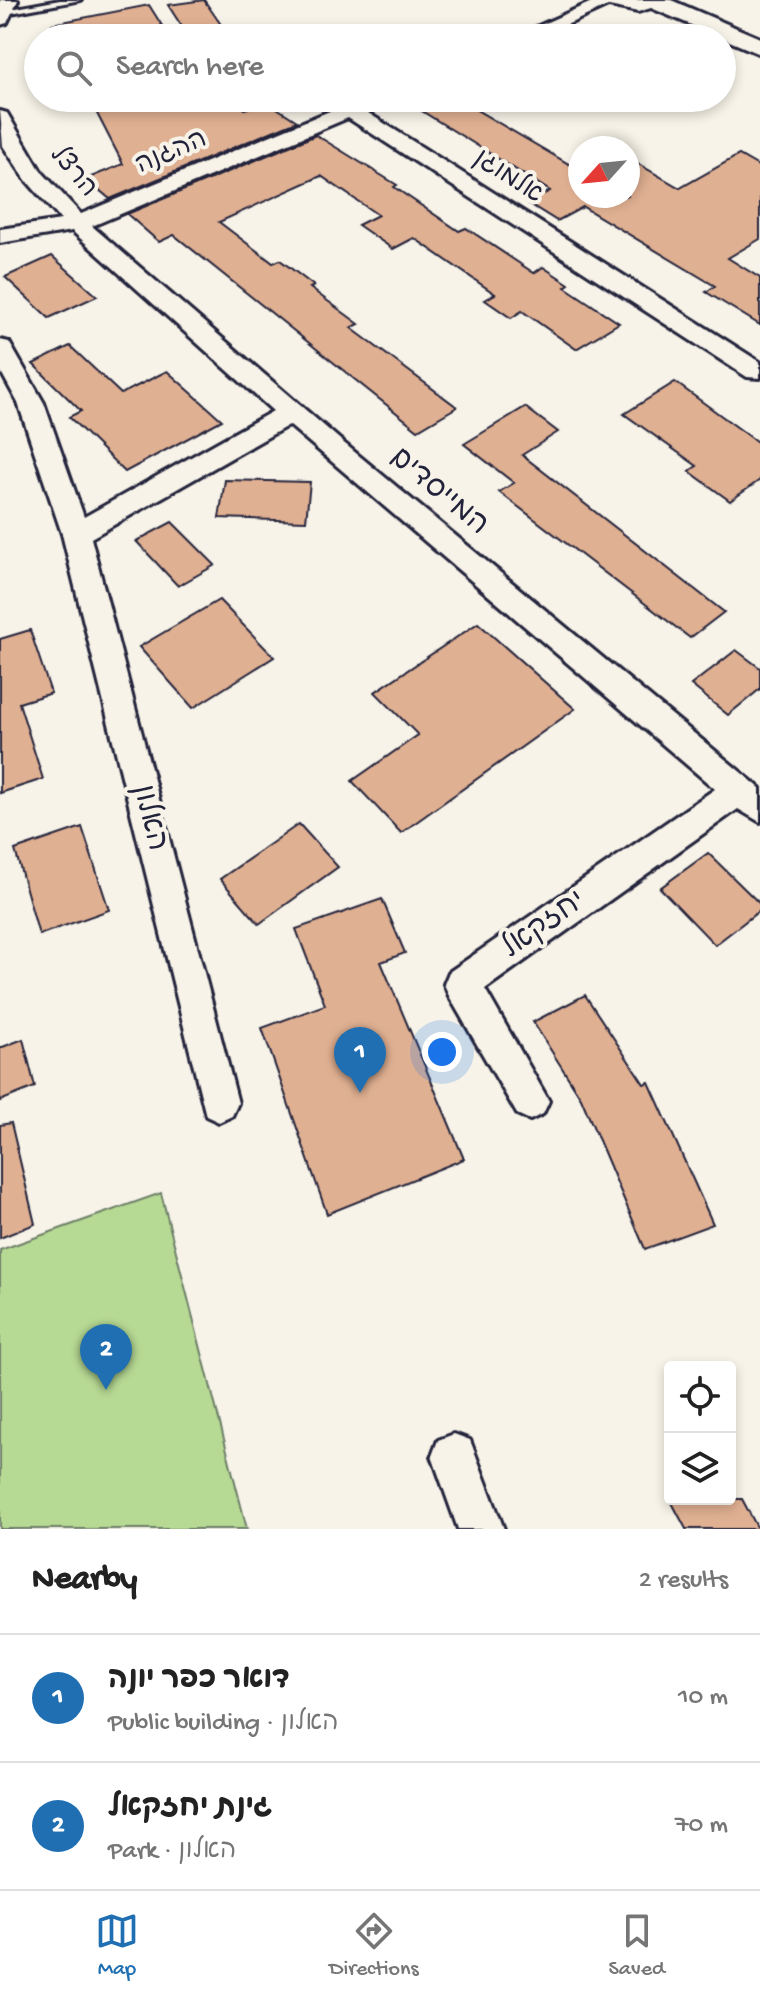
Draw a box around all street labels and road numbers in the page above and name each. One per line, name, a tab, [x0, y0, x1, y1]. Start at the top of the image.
street label: ההגנה	[132, 125, 212, 183]
street label: הרצל	[42, 140, 104, 205]
street label: אלמוגן	[467, 143, 548, 212]
street label: המייסדים	[382, 442, 494, 544]
street label: האלון	[123, 780, 176, 855]
street label: יחזקאל	[495, 883, 594, 967]

